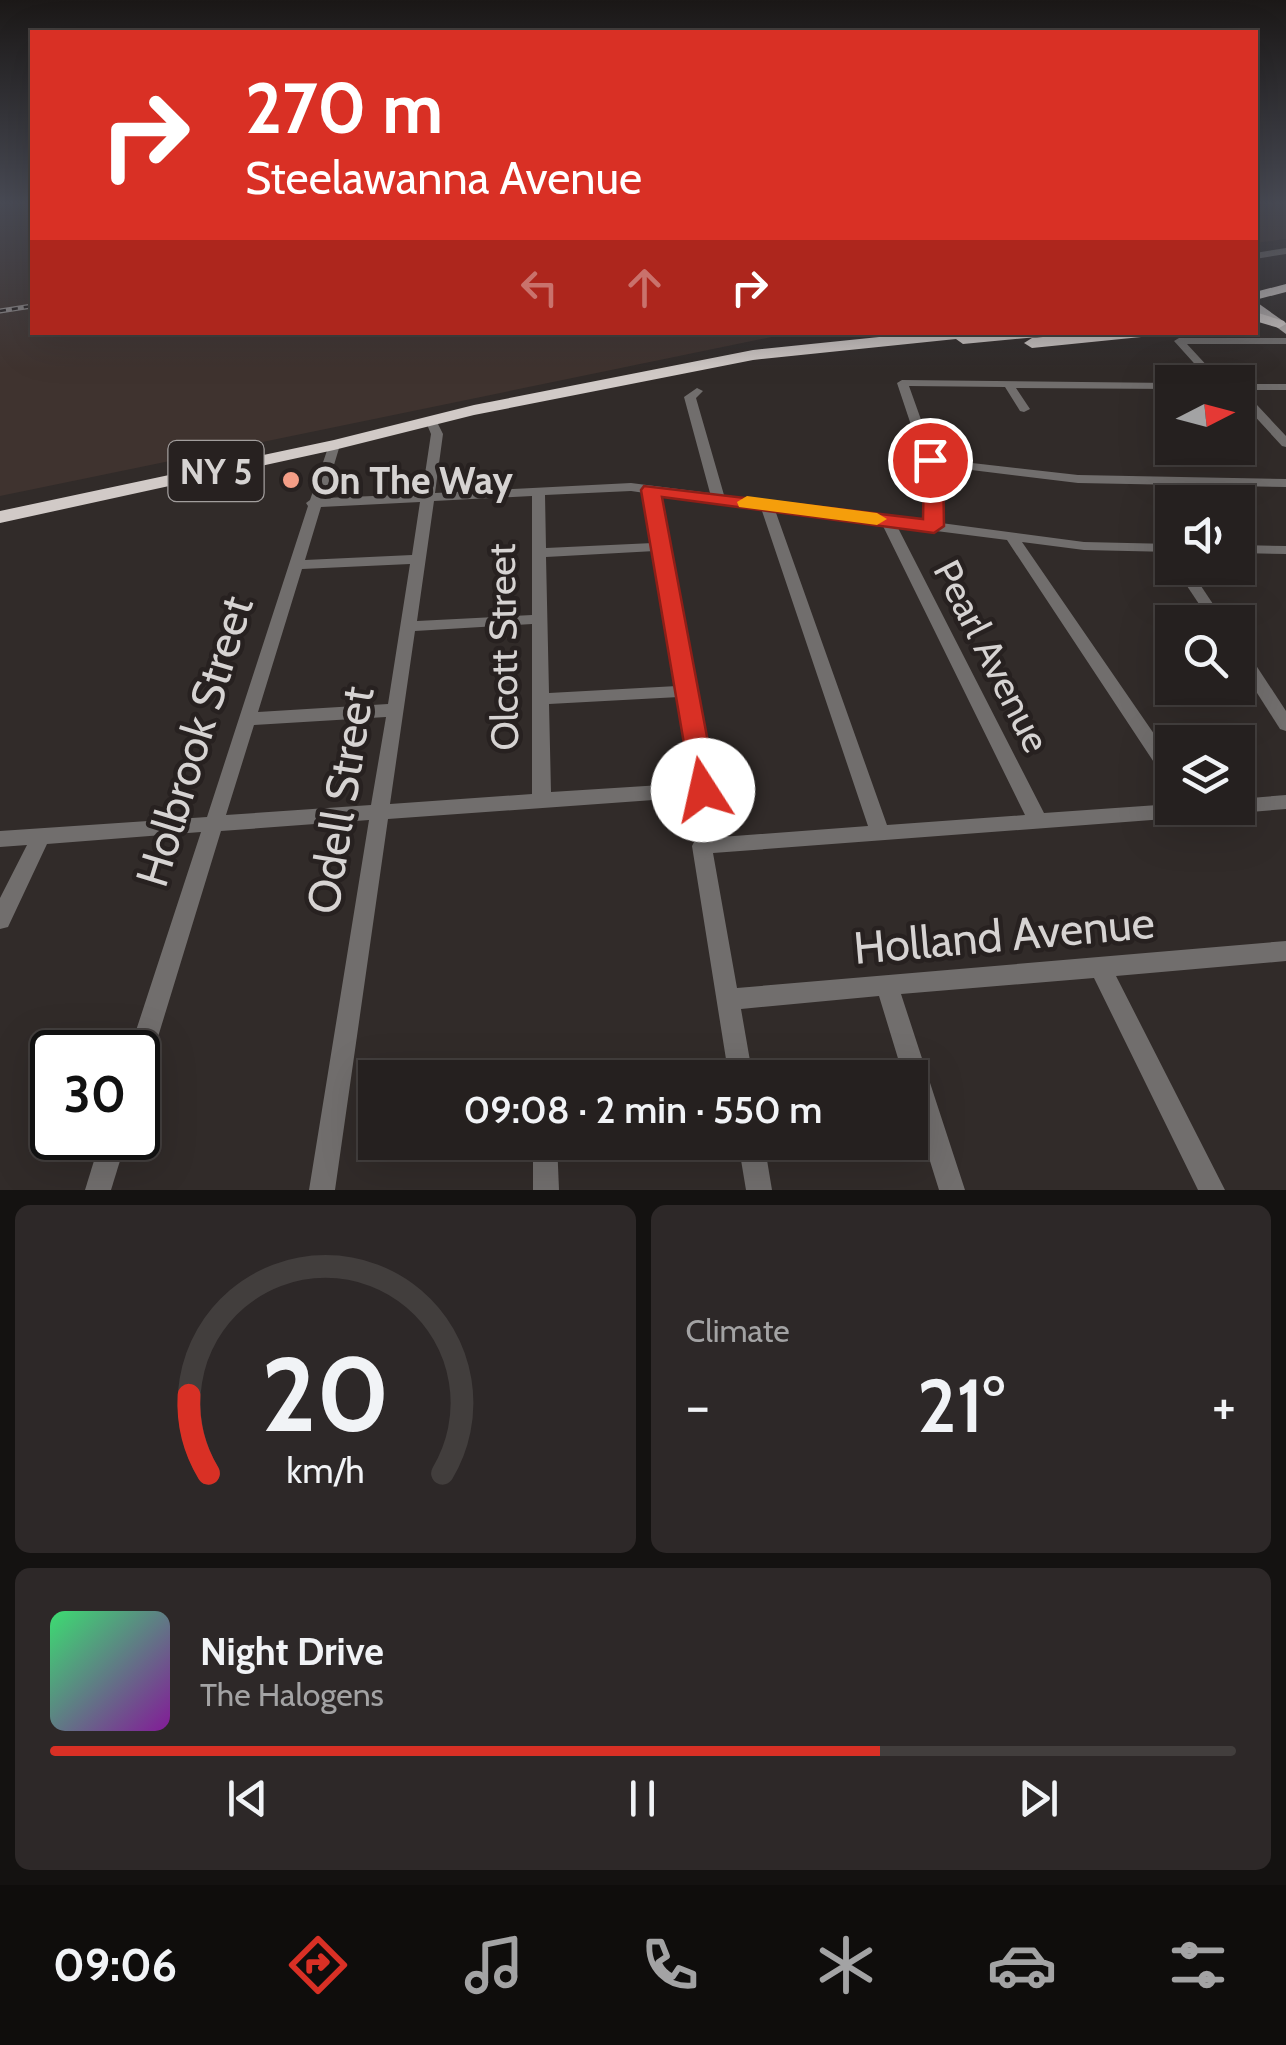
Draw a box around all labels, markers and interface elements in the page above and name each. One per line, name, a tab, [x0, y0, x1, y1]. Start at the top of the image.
text: 270 m	[245, 65, 443, 151]
icon: right	[80, 70, 210, 200]
text: Steelawanna Avenue	[245, 151, 642, 205]
icon: left	[512, 260, 567, 315]
icon: ahead	[617, 260, 672, 315]
icon: right	[722, 260, 777, 315]
north arrow	[1155, 365, 1255, 465]
map controls	[1155, 365, 1255, 825]
pin	[888, 418, 973, 503]
icon: arrive	[903, 433, 958, 488]
road number: NY 5	[168, 441, 264, 501]
place label: On The Way	[311, 457, 513, 504]
marker: On The Way	[280, 469, 302, 491]
button: sound	[1155, 485, 1255, 585]
street label: Olcott Street	[478, 543, 528, 751]
street label: Pearl Avenue	[924, 552, 1060, 760]
street label: Holbrook Street	[124, 589, 264, 893]
button: search	[1155, 605, 1255, 705]
street label: Odell Street	[295, 682, 385, 918]
button: layers	[1155, 725, 1255, 825]
position arrow	[651, 738, 755, 842]
street label: Holland Avenue	[851, 895, 1157, 975]
speed limit sign: 30	[30, 1030, 160, 1160]
text: 09:08 · 2 min · 550 m	[464, 1086, 822, 1133]
text: Climate	[686, 1311, 790, 1350]
text: 20	[261, 1331, 389, 1457]
text: 21°	[917, 1360, 1005, 1451]
text: −	[686, 1372, 710, 1439]
text: +	[1212, 1372, 1236, 1439]
text: km/h	[286, 1449, 364, 1492]
text: Night Drive	[200, 1628, 384, 1675]
text: The Halogens	[200, 1675, 384, 1714]
icon: previous	[220, 1771, 275, 1826]
icon: pause	[615, 1771, 670, 1826]
icon: next	[1011, 1771, 1066, 1826]
icon: directions	[283, 1930, 353, 2000]
icon: music	[459, 1930, 529, 2000]
icon: phone	[635, 1930, 705, 2000]
icon: climate	[811, 1930, 881, 2000]
icon: car	[987, 1930, 1057, 2000]
icon: filters	[1163, 1930, 1233, 2000]
text: 09:06	[53, 1938, 177, 1992]

